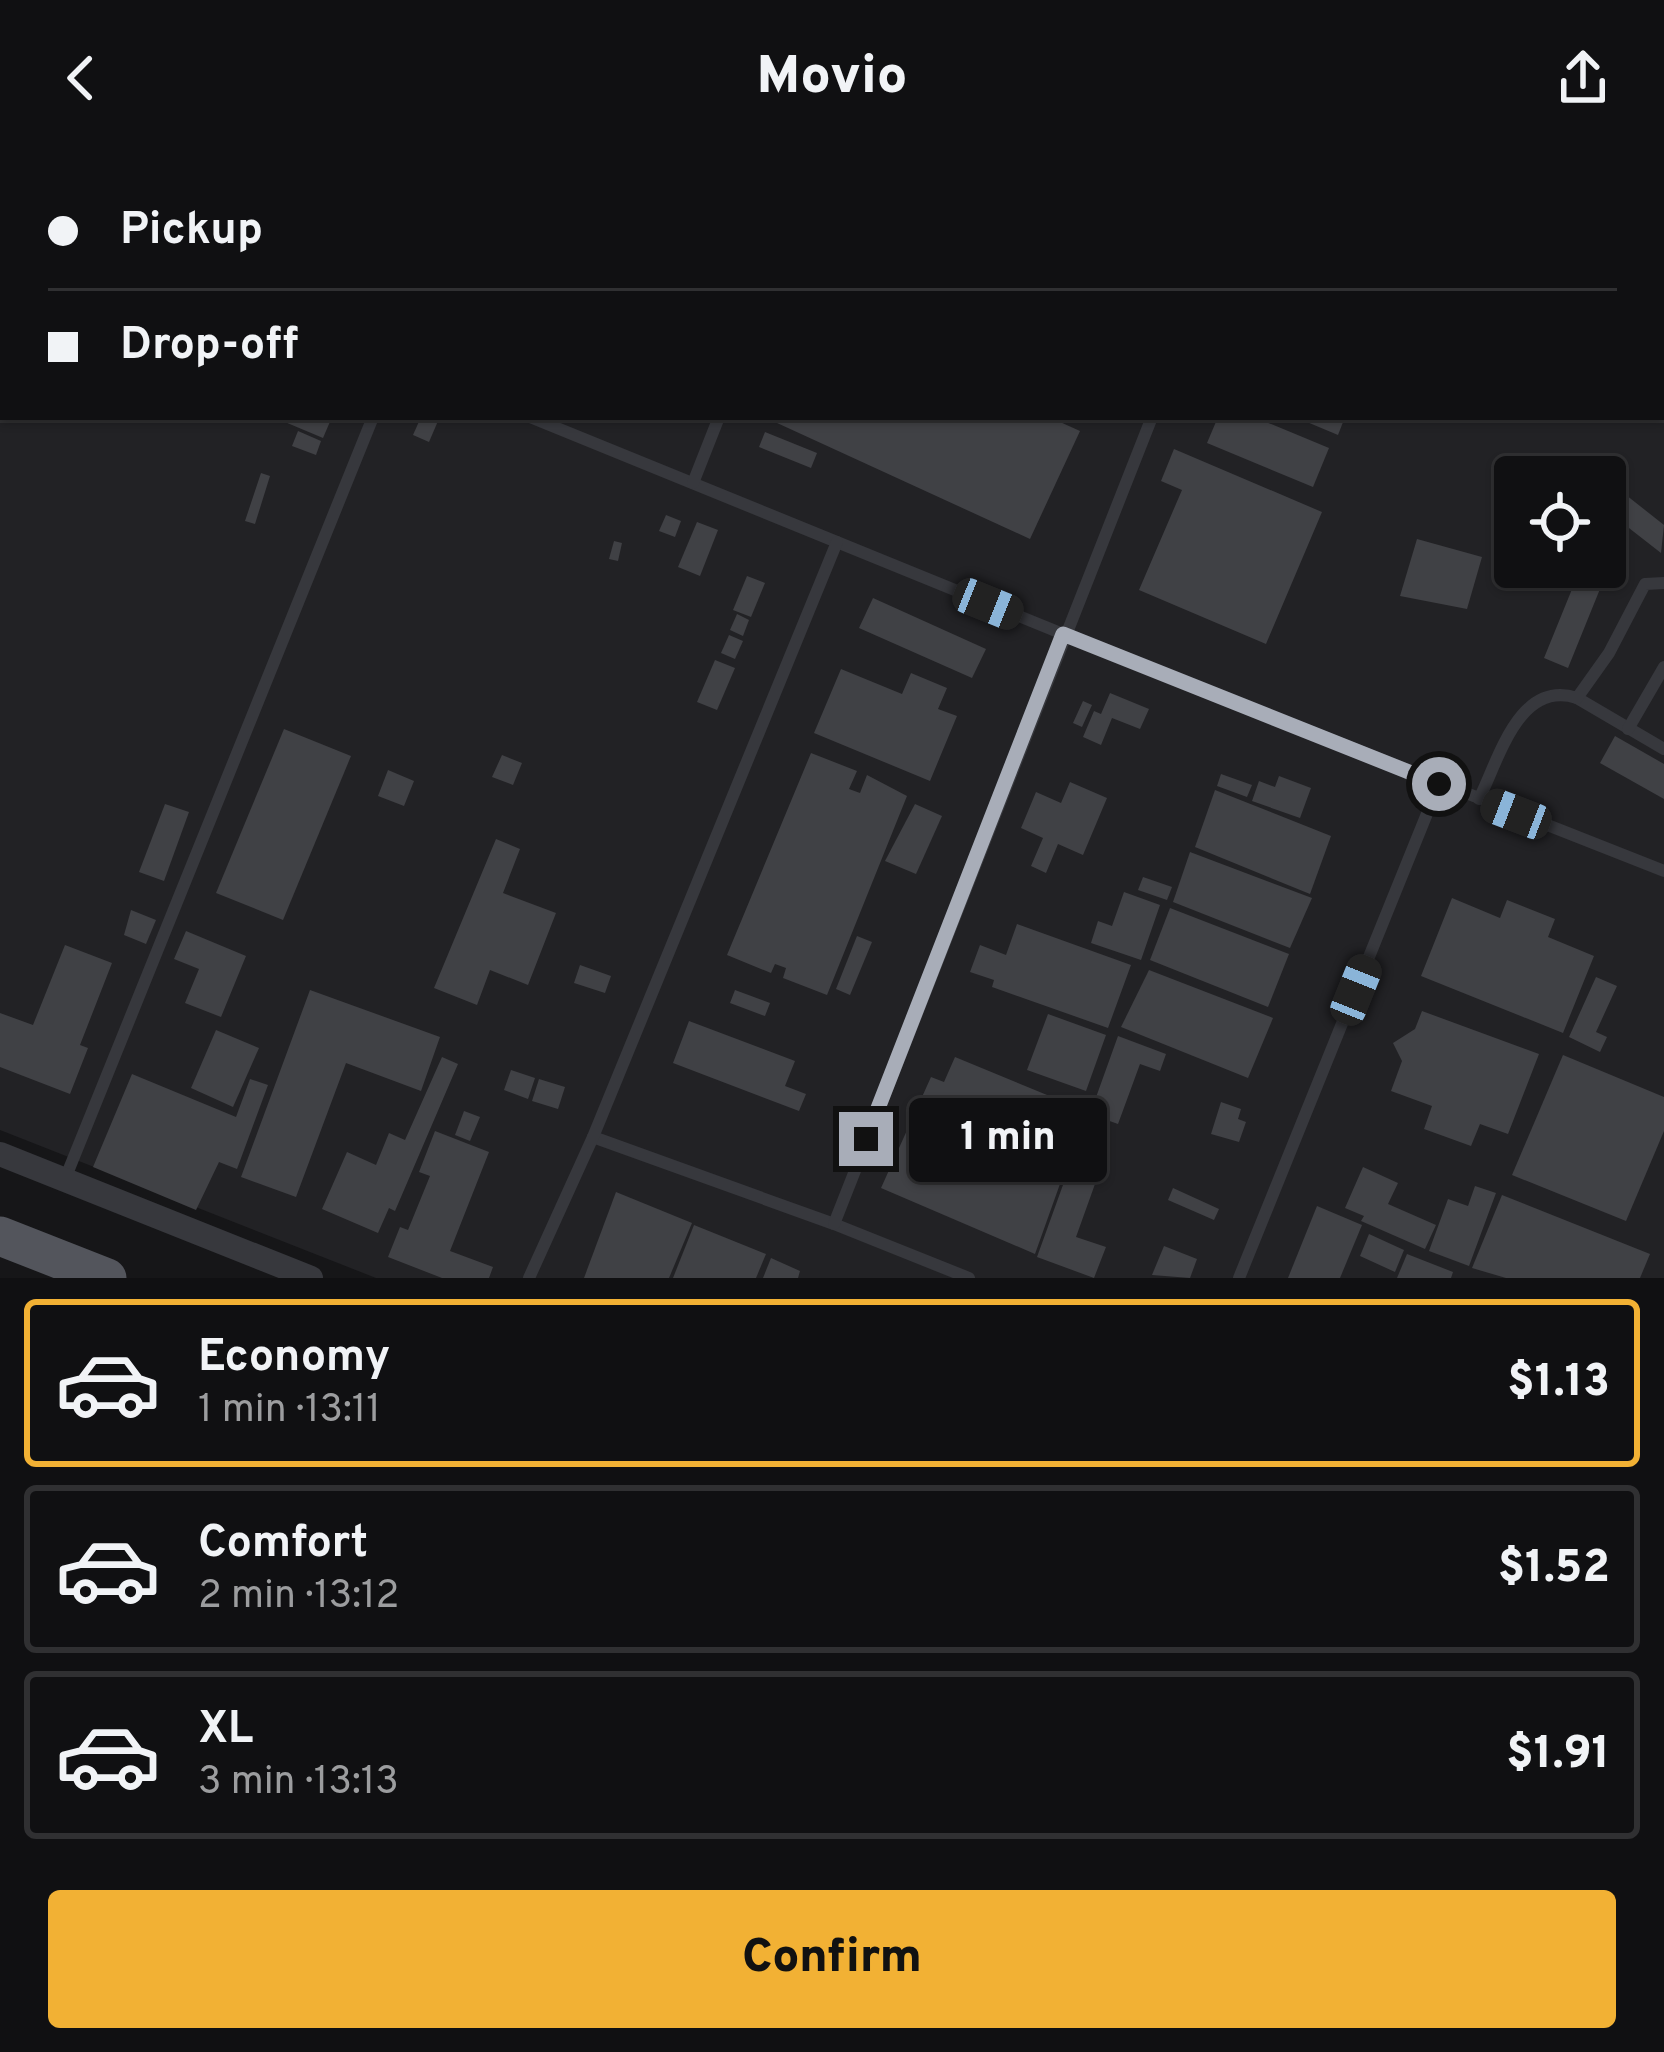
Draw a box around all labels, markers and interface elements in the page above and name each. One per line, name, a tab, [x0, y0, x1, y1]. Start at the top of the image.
text: Movio	[756, 44, 908, 113]
icon: back	[48, 45, 114, 111]
icon: share	[1550, 45, 1616, 111]
text: Pickup	[120, 203, 263, 260]
text: Drop-off	[120, 318, 299, 375]
map controls	[1494, 456, 1626, 588]
button: locate	[1494, 456, 1626, 588]
car	[948, 574, 1028, 634]
route start	[1412, 757, 1466, 811]
car	[1476, 784, 1556, 844]
car	[1326, 950, 1386, 1030]
callout: 1 min	[908, 1097, 1106, 1181]
route end	[839, 1112, 893, 1166]
text: 1 min	[960, 1115, 1056, 1164]
icon: car	[54, 1329, 162, 1437]
text: Economy	[198, 1330, 390, 1387]
text: $1.13	[1507, 1355, 1610, 1412]
text: 1 min · 13:11	[198, 1387, 381, 1436]
icon: car	[54, 1515, 162, 1623]
text: Comfort	[198, 1516, 368, 1573]
text: $1.52	[1498, 1541, 1610, 1598]
text: 2 min · 13:12	[198, 1573, 399, 1622]
icon: car	[54, 1701, 162, 1809]
text: XL	[198, 1702, 253, 1759]
text: $1.91	[1506, 1727, 1610, 1784]
text: 3 min · 13:13	[198, 1759, 399, 1808]
button: Confirm	[48, 1890, 1616, 2028]

